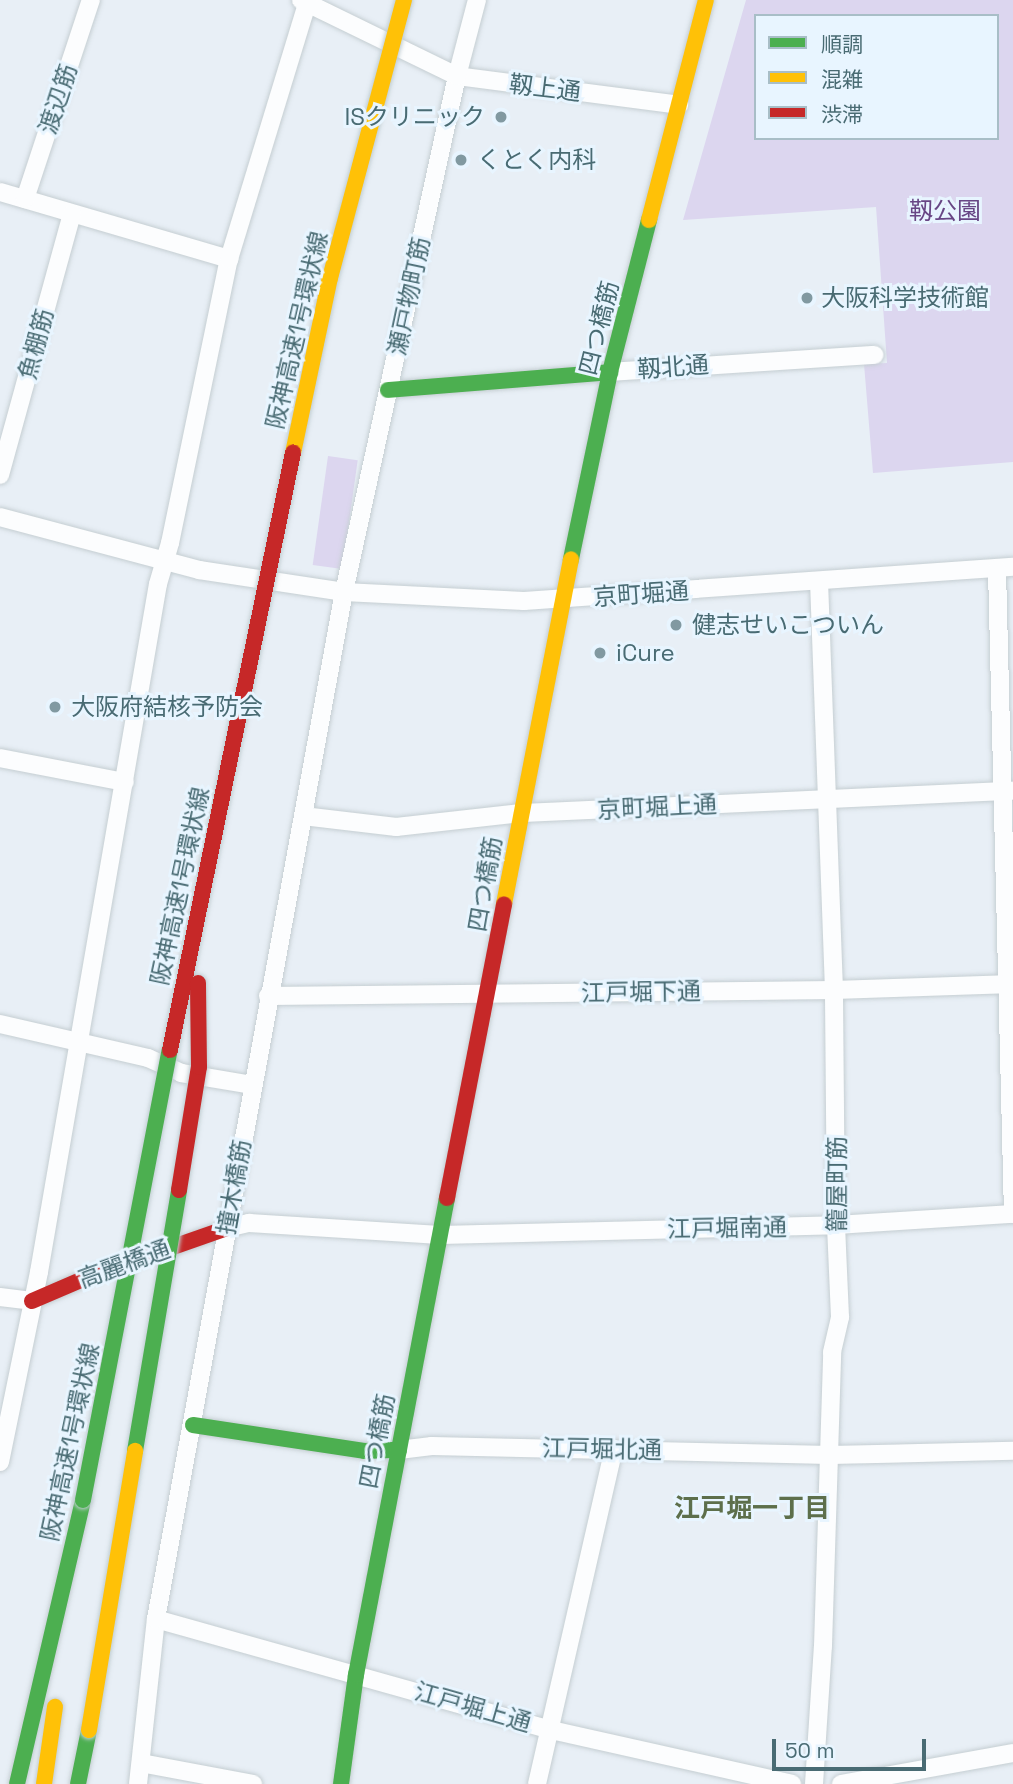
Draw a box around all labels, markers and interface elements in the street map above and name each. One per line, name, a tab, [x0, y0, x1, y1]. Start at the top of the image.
legend	[754, 14, 999, 140]
text: 順調	[821, 31, 863, 58]
street label: 渡辺筋	[33, 60, 83, 138]
text: 混雑	[821, 66, 863, 93]
street label: 靱上通	[508, 69, 582, 107]
text: 渋滞	[821, 101, 863, 128]
place label: ISクリニック	[344, 103, 485, 131]
marker: ISクリニック	[491, 107, 511, 127]
place label: くとく内科	[477, 146, 597, 174]
marker: くとく内科	[451, 150, 471, 170]
park label: 靱公園	[909, 197, 981, 225]
street label: 阪神高速1号環状線	[260, 228, 334, 432]
street label: 瀬戸物町筋	[382, 234, 436, 358]
street label: 四つ橋筋	[573, 278, 625, 378]
place label: 大阪科学技術館	[821, 284, 989, 312]
marker: 大阪科学技術館	[799, 290, 815, 306]
street label: 魚棚筋	[13, 305, 59, 383]
street label: 靱北通	[636, 350, 710, 384]
street label: 京町堀通	[592, 576, 690, 612]
place label: 健志せいこついん	[692, 611, 884, 639]
marker: 健志せいこついん	[666, 615, 686, 635]
place label: iCure	[616, 639, 675, 667]
marker: iCure	[590, 643, 610, 663]
place label: 大阪府結核予防会	[71, 693, 263, 721]
marker: 大阪府結核予防会	[45, 697, 65, 717]
street label: 阪神高速1号環状線	[145, 784, 215, 988]
street label: 京町堀上通	[596, 789, 718, 825]
street label: 四つ橋筋	[462, 834, 508, 934]
street label: 江戸堀下通	[581, 977, 701, 1007]
street label: 籠屋町筋	[823, 1136, 851, 1232]
street label: 撞木橋筋	[211, 1137, 257, 1237]
street label: 江戸堀南通	[667, 1213, 787, 1243]
street label: 高麗橋通	[74, 1234, 174, 1294]
street label: 阪神高速1号環状線	[35, 1340, 105, 1544]
street label: 四つ橋筋	[354, 1391, 400, 1491]
street label: 江戸堀北通	[542, 1434, 662, 1464]
district label: 江戸堀一丁目	[674, 1493, 830, 1525]
street label: 江戸堀上通	[411, 1677, 535, 1737]
scale bar	[775, 1724, 929, 1768]
text: 50 m	[785, 1737, 835, 1764]

